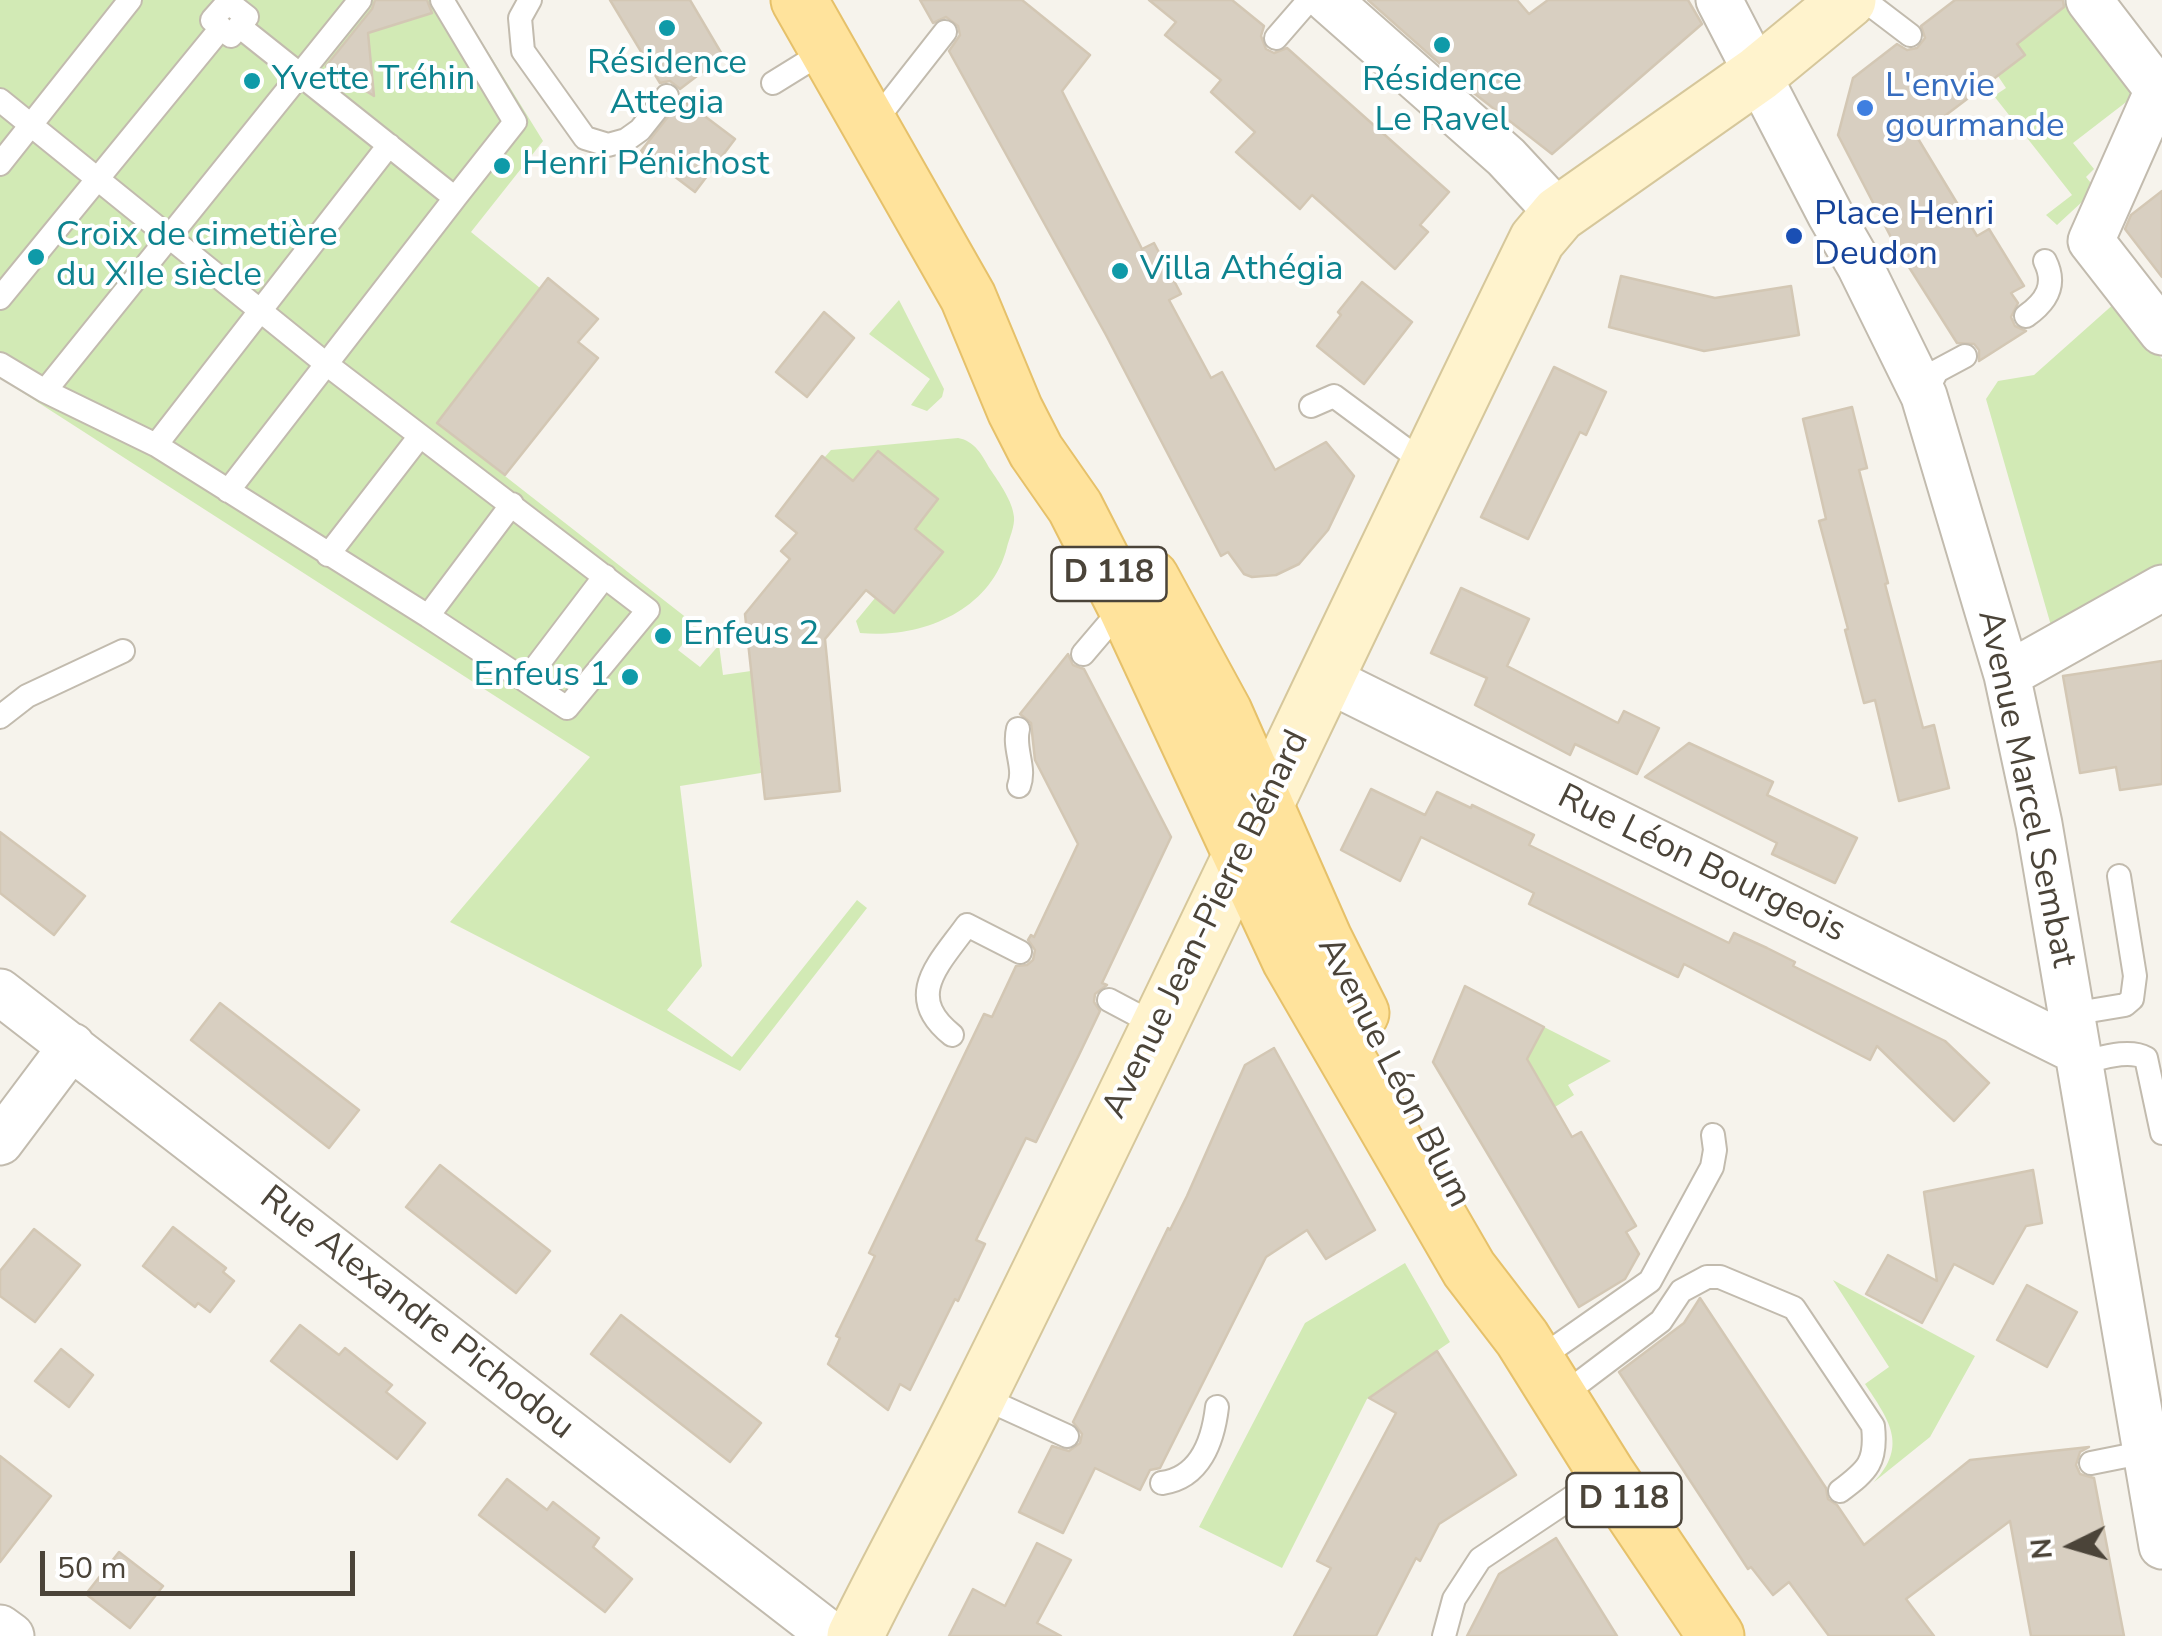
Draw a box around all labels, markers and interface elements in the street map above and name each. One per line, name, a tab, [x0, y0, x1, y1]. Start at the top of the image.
marker: Résidence Attegia	[656, 17, 678, 39]
marker: Résidence Le Ravel	[1431, 34, 1453, 56]
place label: Résidence Attegia	[587, 44, 747, 126]
place label: Yvette Tréhin	[272, 60, 475, 102]
place label: Résidence Le Ravel	[1362, 61, 1522, 143]
place label: L'envie gourmande	[1885, 67, 2065, 149]
marker: Yvette Tréhin	[241, 70, 263, 92]
marker: L'envie gourmande	[1854, 97, 1876, 119]
place label: Henri Pénichost	[522, 145, 769, 187]
marker: Henri Pénichost	[491, 155, 513, 177]
place label: Place Henri Deudon	[1814, 195, 1994, 277]
place label: Croix de cimetière du XIIe siècle	[56, 216, 338, 298]
marker: Place Henri Deudon	[1783, 225, 1805, 247]
marker: Croix de cimetière du XIIe siècle	[25, 246, 47, 268]
place label: Villa Athégia	[1140, 250, 1344, 292]
marker: Villa Athégia	[1109, 260, 1131, 282]
road number: D 118	[1052, 547, 1166, 601]
street label: Avenue Marcel Sembat	[1967, 607, 2083, 971]
place label: Enfeus 2	[683, 615, 820, 657]
marker: Enfeus 2	[652, 625, 674, 647]
place label: Enfeus 1	[473, 656, 610, 698]
marker: Enfeus 1	[619, 666, 641, 688]
street label: Avenue Jean-Pierre Bénard	[1095, 724, 1319, 1126]
street label: Rue Léon Bourgeois	[1550, 777, 1852, 953]
street label: Avenue Léon Blum	[1307, 931, 1479, 1215]
street label: Rue Alexandre Pichodou	[251, 1178, 581, 1450]
road number: D 118	[1566, 1473, 1682, 1527]
north arrow	[2022, 1496, 2122, 1596]
scale bar	[45, 1531, 360, 1593]
text: N	[2022, 1537, 2062, 1561]
text: 50 m	[57, 1548, 126, 1589]

